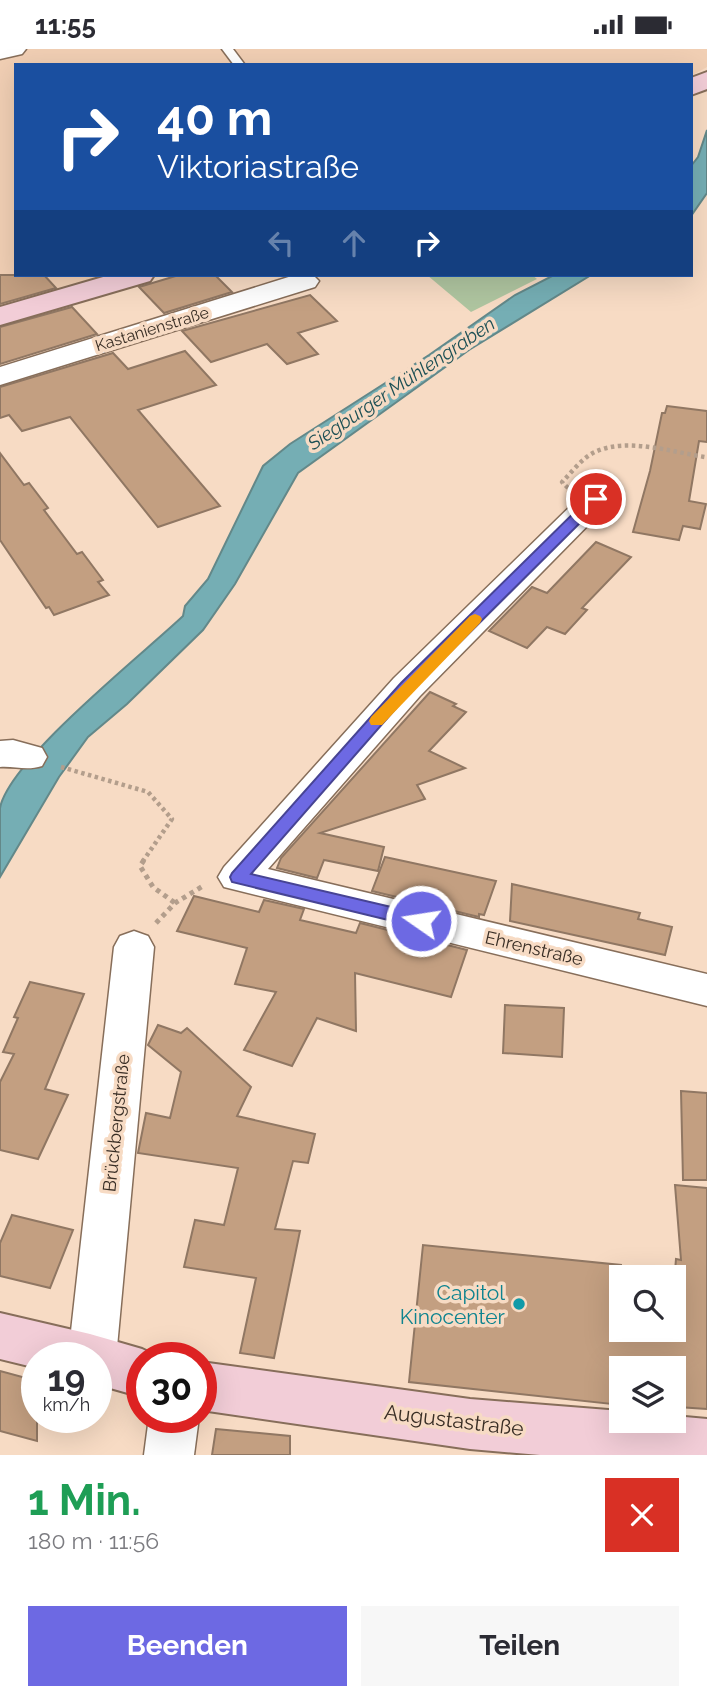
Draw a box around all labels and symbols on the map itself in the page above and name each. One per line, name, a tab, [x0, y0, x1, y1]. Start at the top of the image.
street label: Kastanienstraße	[93, 303, 211, 355]
water label: Siegburger Mühlengraben	[302, 312, 499, 455]
pin	[566, 469, 626, 529]
position arrow	[384, 884, 458, 958]
street label: Ehrenstraße	[483, 927, 585, 970]
street label: Brückbergstraße	[98, 1053, 134, 1193]
place label: Capitol Kinocenter	[400, 1280, 506, 1329]
marker: Capitol Kinocenter	[511, 1296, 527, 1312]
speed limit sign: 30	[126, 1342, 217, 1433]
street label: Augustastraße	[383, 1399, 525, 1441]

